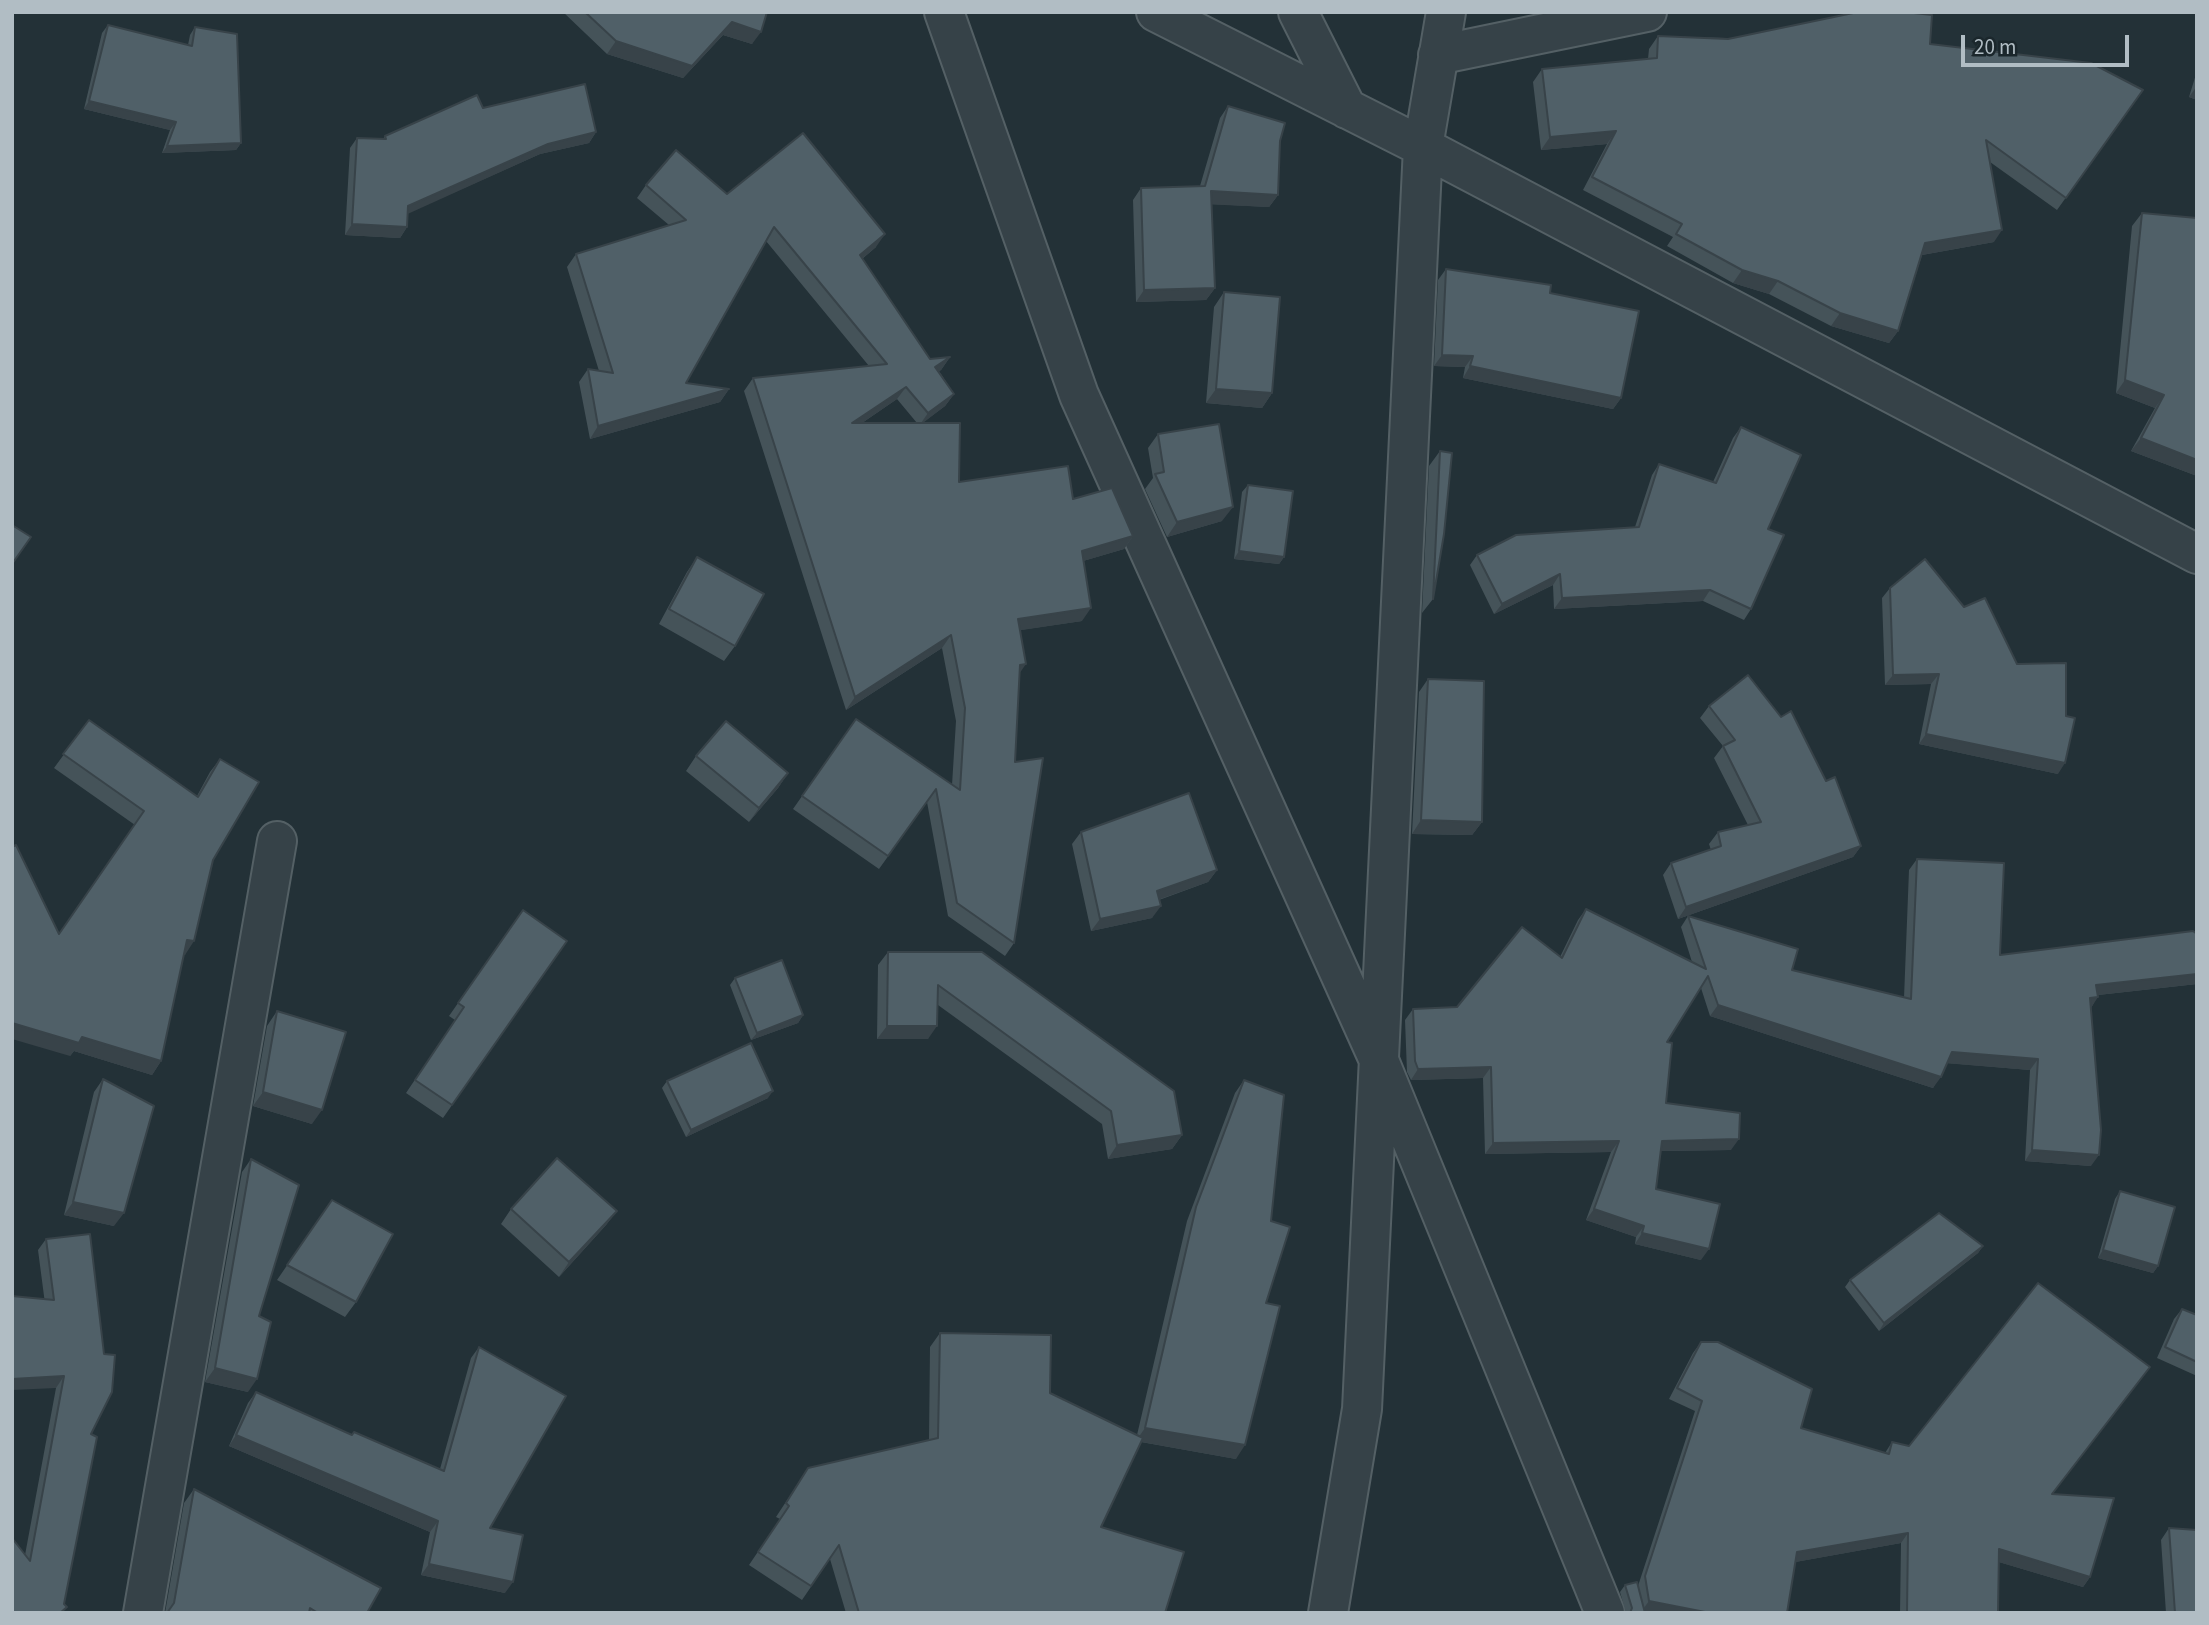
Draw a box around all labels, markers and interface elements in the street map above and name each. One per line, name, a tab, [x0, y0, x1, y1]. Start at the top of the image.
scale bar	[1964, 21, 2132, 65]
text: 20 m	[1974, 32, 2016, 62]

